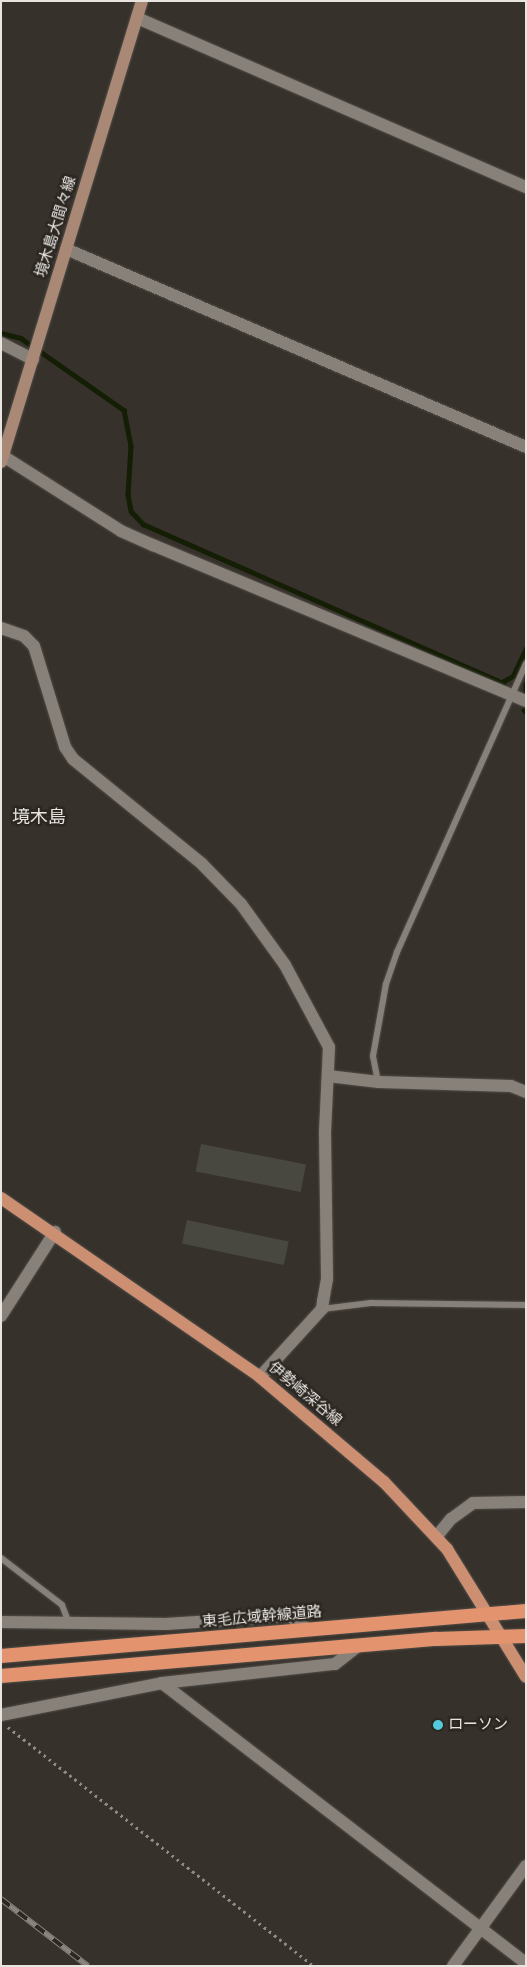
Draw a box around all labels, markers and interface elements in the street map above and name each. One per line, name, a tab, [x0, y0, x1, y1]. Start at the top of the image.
street label: 境木島大間々線	[32, 174, 80, 280]
district label: 境木島	[12, 806, 66, 828]
street label: 伊勢崎深谷線	[265, 1358, 345, 1430]
street label: 東毛広域幹線道路	[201, 1603, 323, 1631]
place label: ローソン	[448, 1716, 508, 1734]
marker: ローソン	[432, 1719, 444, 1731]

